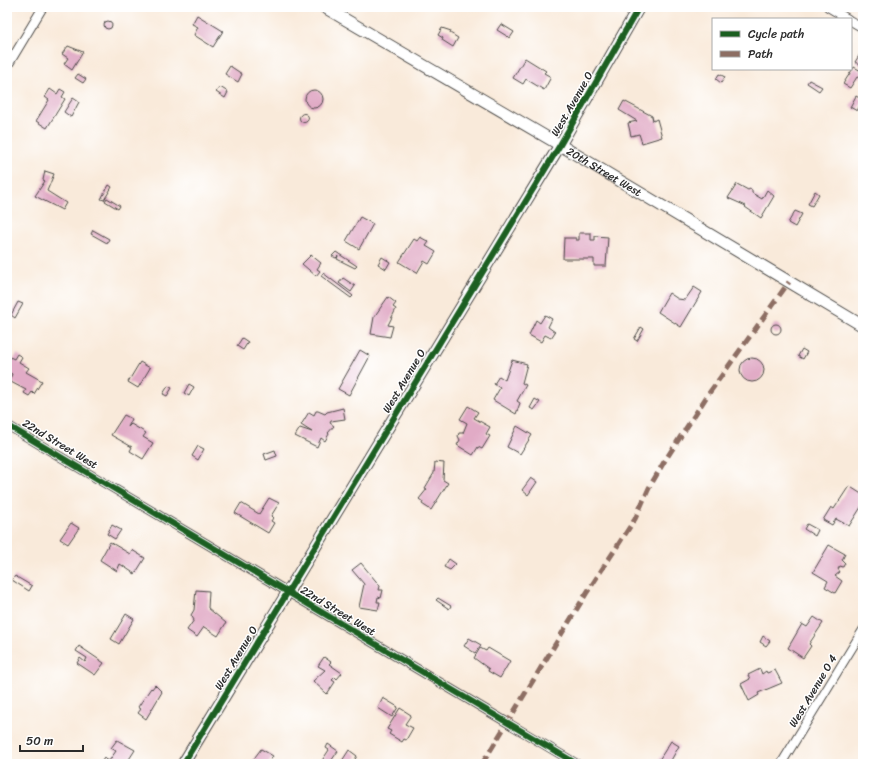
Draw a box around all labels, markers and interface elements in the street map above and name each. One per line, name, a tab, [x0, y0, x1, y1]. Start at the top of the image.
legend	[712, 18, 852, 70]
text: Cycle path	[748, 23, 804, 45]
text: Path	[748, 43, 773, 65]
street label: West Avenue O	[546, 68, 598, 140]
street label: 20th Street West	[563, 142, 646, 201]
street label: West Avenue O	[377, 345, 431, 417]
street label: 22nd Street West	[19, 414, 102, 474]
street label: 22nd Street West	[297, 581, 380, 641]
street label: West Avenue O	[209, 622, 263, 694]
street label: West Avenue O 4	[784, 651, 842, 731]
scale bar	[20, 727, 83, 753]
text: 50 m	[26, 730, 53, 752]

